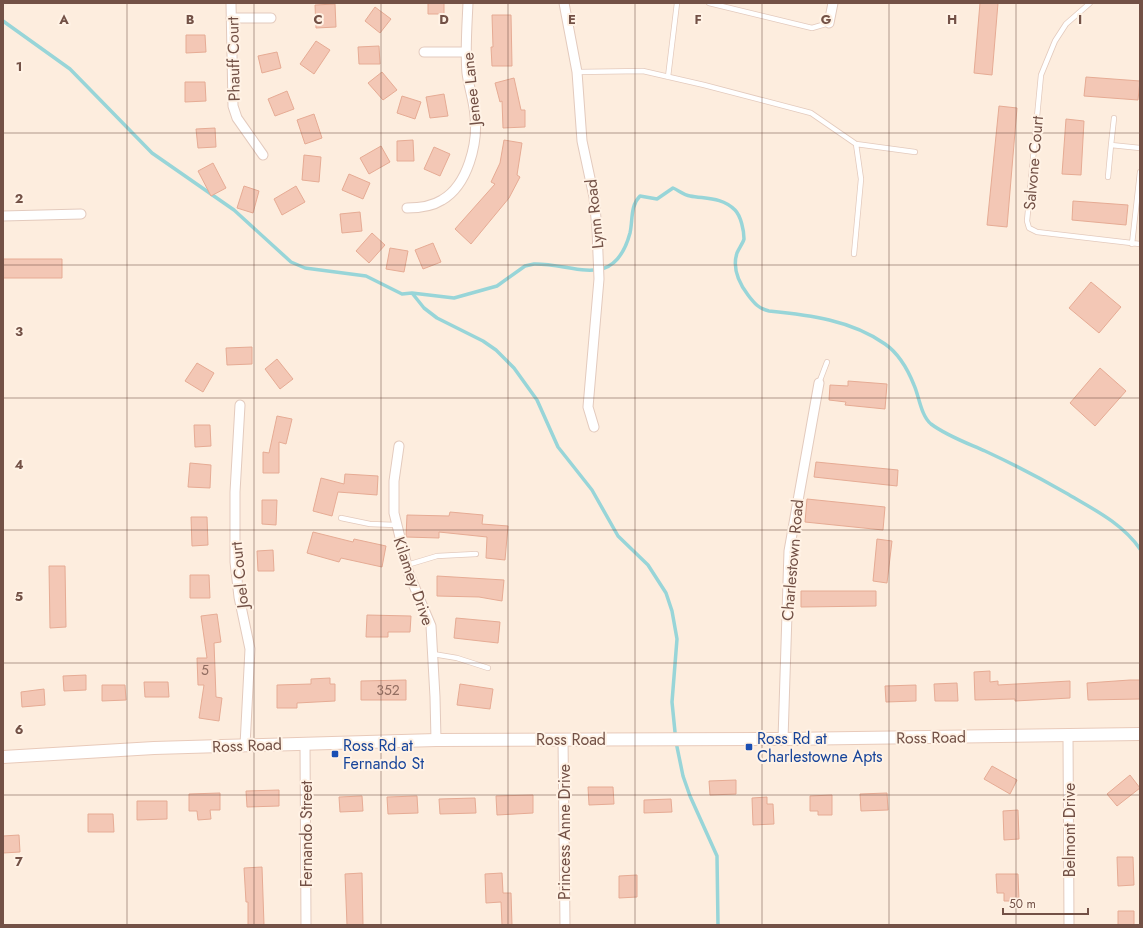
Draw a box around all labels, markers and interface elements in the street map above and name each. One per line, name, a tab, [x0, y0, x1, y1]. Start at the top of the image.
text: A	[58, 10, 69, 29]
text: B	[186, 10, 195, 29]
text: C	[313, 10, 323, 29]
text: D	[439, 10, 449, 29]
text: E	[568, 10, 576, 29]
text: F	[694, 10, 702, 29]
text: G	[821, 10, 832, 29]
text: H	[947, 10, 957, 29]
text: I	[1078, 10, 1082, 29]
street label: Phauff Court	[221, 16, 246, 102]
street label: Jenee Lane	[456, 51, 487, 129]
text: 1	[16, 57, 22, 76]
street label: Salvone Court	[1018, 115, 1049, 211]
street label: Lynn Road	[579, 178, 610, 250]
text: 2	[15, 189, 23, 208]
text: 3	[15, 322, 23, 341]
text: 4	[14, 455, 24, 474]
street label: Charlestown Road	[776, 498, 809, 622]
street label: Kilamey Drive	[388, 534, 439, 629]
street label: Joel Court	[225, 540, 255, 611]
text: 5	[15, 587, 23, 606]
house number: 5	[201, 660, 209, 680]
house number: 352	[376, 680, 400, 700]
text: 6	[15, 720, 24, 739]
street label: Ross Road	[896, 725, 966, 750]
place label: Ross Rd at Charlestowne Apts	[757, 727, 883, 768]
street label: Ross Road	[536, 728, 606, 751]
street label: Ross Road	[212, 733, 282, 758]
place label: Ross Rd at Fernando St	[343, 734, 424, 775]
marker: Ross Rd at Charlestowne Apts	[744, 742, 754, 752]
marker: Ross Rd at Fernando St	[330, 749, 340, 759]
street label: Princess Anne Drive	[553, 764, 576, 900]
street label: Fernando Street	[295, 781, 318, 887]
street label: Belmont Drive	[1058, 783, 1081, 877]
text: 7	[15, 852, 23, 871]
scale bar	[1003, 890, 1088, 916]
text: 50 m	[1009, 895, 1036, 913]

